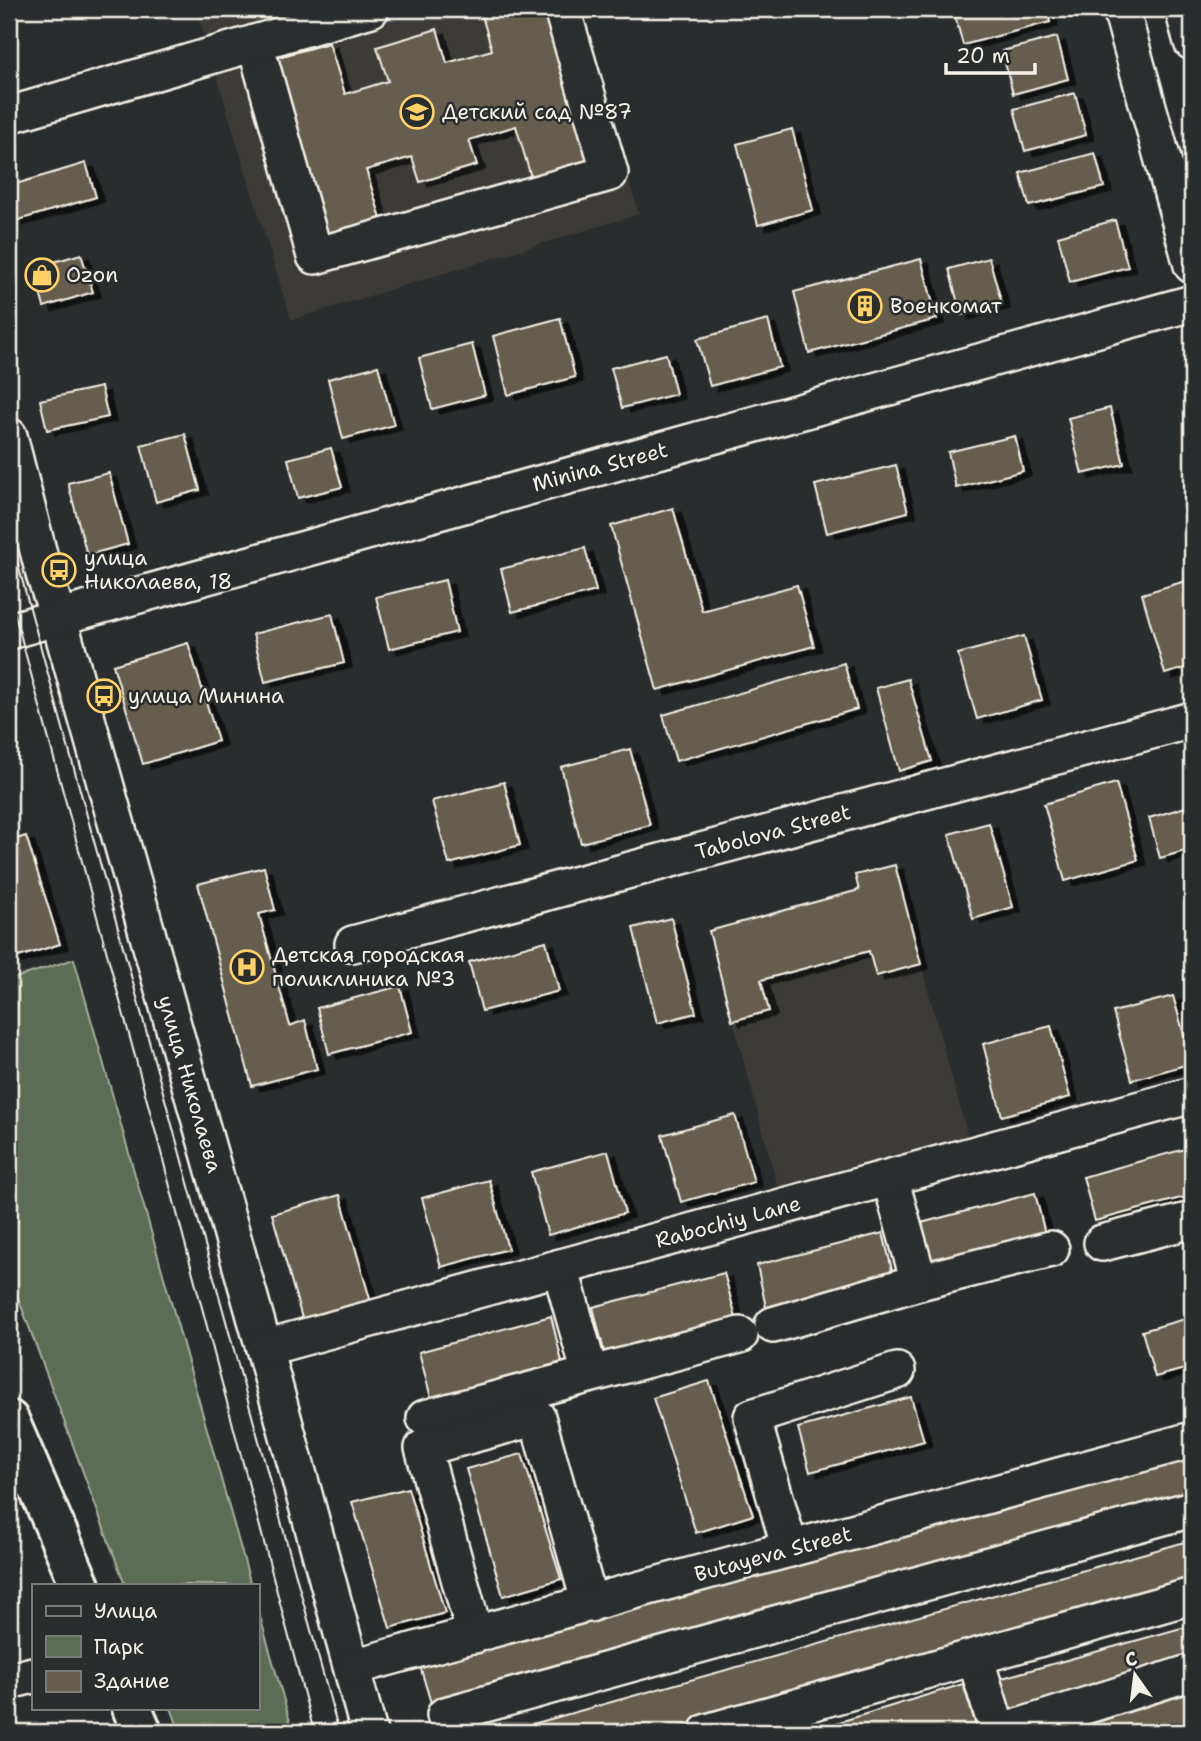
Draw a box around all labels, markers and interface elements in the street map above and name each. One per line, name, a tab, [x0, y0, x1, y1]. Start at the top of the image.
scale bar	[946, 32, 1035, 76]
text: 20 m	[956, 42, 1010, 70]
school or university icon: Детский сад №87	[398, 93, 436, 131]
place label: Детский сад №87	[442, 98, 632, 126]
shop icon: Ozon	[23, 256, 61, 294]
place label: Ozon	[66, 261, 118, 289]
building icon: Военкомат	[846, 287, 884, 325]
place label: Военкомат	[890, 292, 1002, 320]
street label: Minina Street	[529, 436, 671, 498]
place label: улица Николаева, 18	[84, 544, 232, 596]
bus stop icon: улица Николаева, 18	[40, 551, 78, 589]
bus stop icon: улица Минина	[85, 677, 123, 715]
place label: улица Минина	[128, 682, 284, 710]
street label: Tabolova Street	[692, 798, 854, 866]
place label: Детская городская поликлиника №3	[272, 941, 465, 993]
hospital icon: Детская городская поликлиника №3	[228, 948, 266, 986]
street label: улица Николаева	[151, 992, 229, 1176]
street label: Rabochiy Lane	[652, 1189, 804, 1255]
street label: Butayeva Street	[691, 1520, 855, 1588]
legend	[32, 1584, 259, 1710]
text: Улица	[94, 1597, 157, 1625]
text: Парк	[94, 1633, 144, 1661]
north arrow	[1100, 1640, 1170, 1710]
text: С	[1122, 1645, 1140, 1673]
text: Здание	[94, 1667, 170, 1695]

